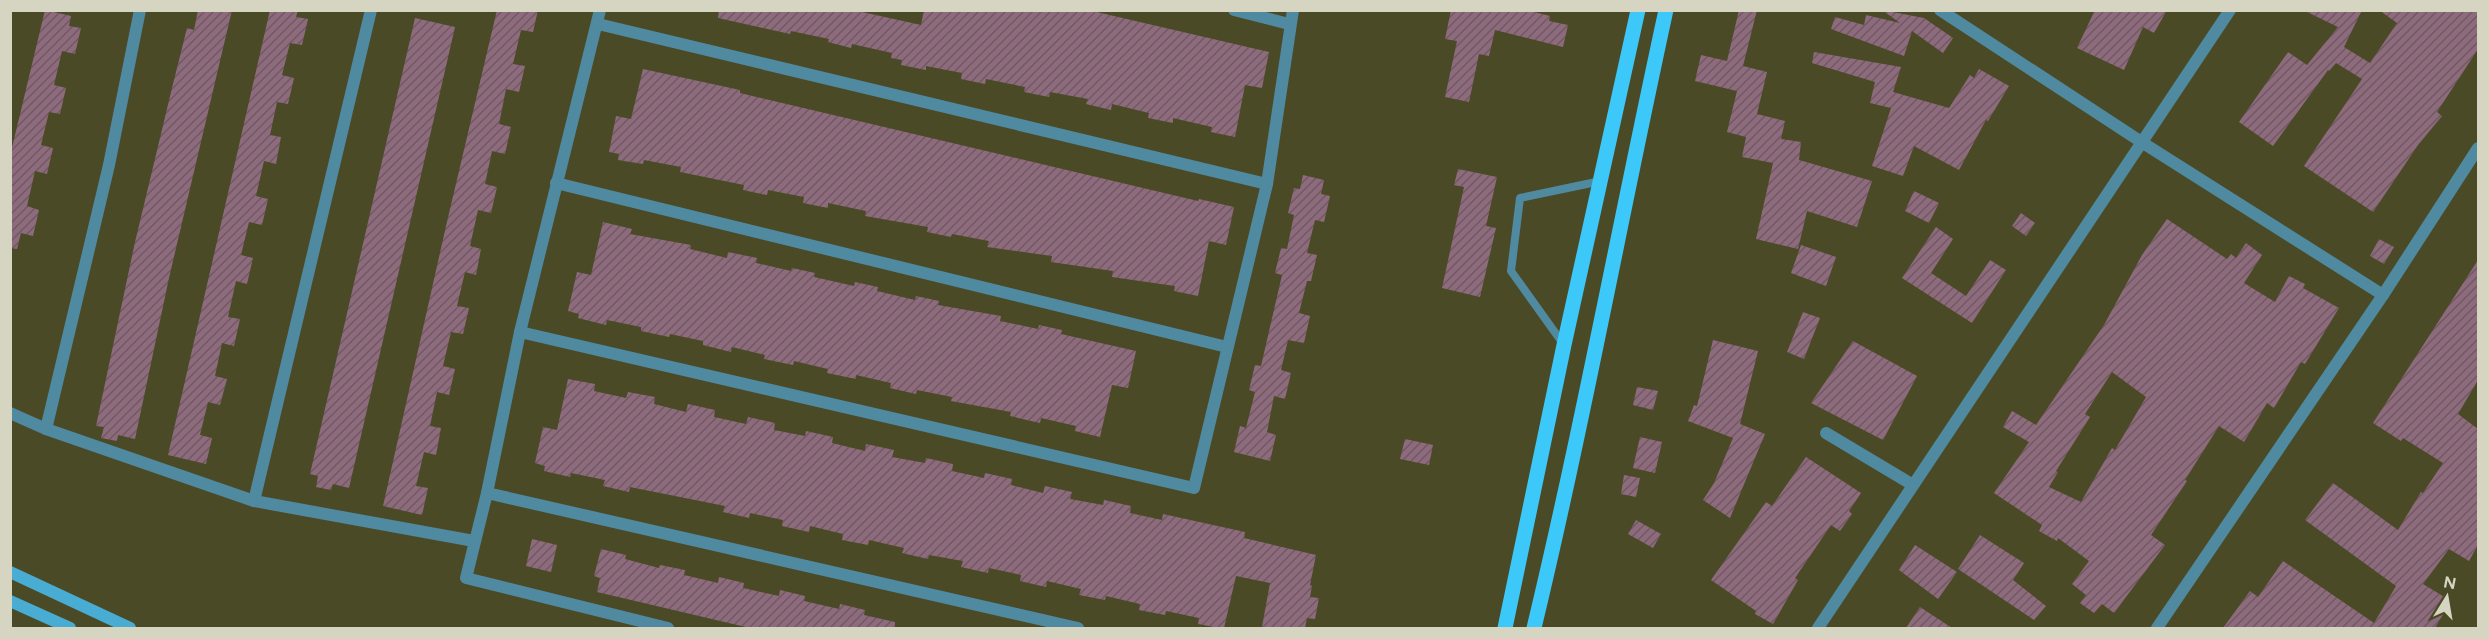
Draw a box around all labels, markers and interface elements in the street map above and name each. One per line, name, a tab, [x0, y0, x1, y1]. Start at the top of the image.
north arrow	[2417, 567, 2477, 627]
text: N	[2442, 572, 2458, 593]

